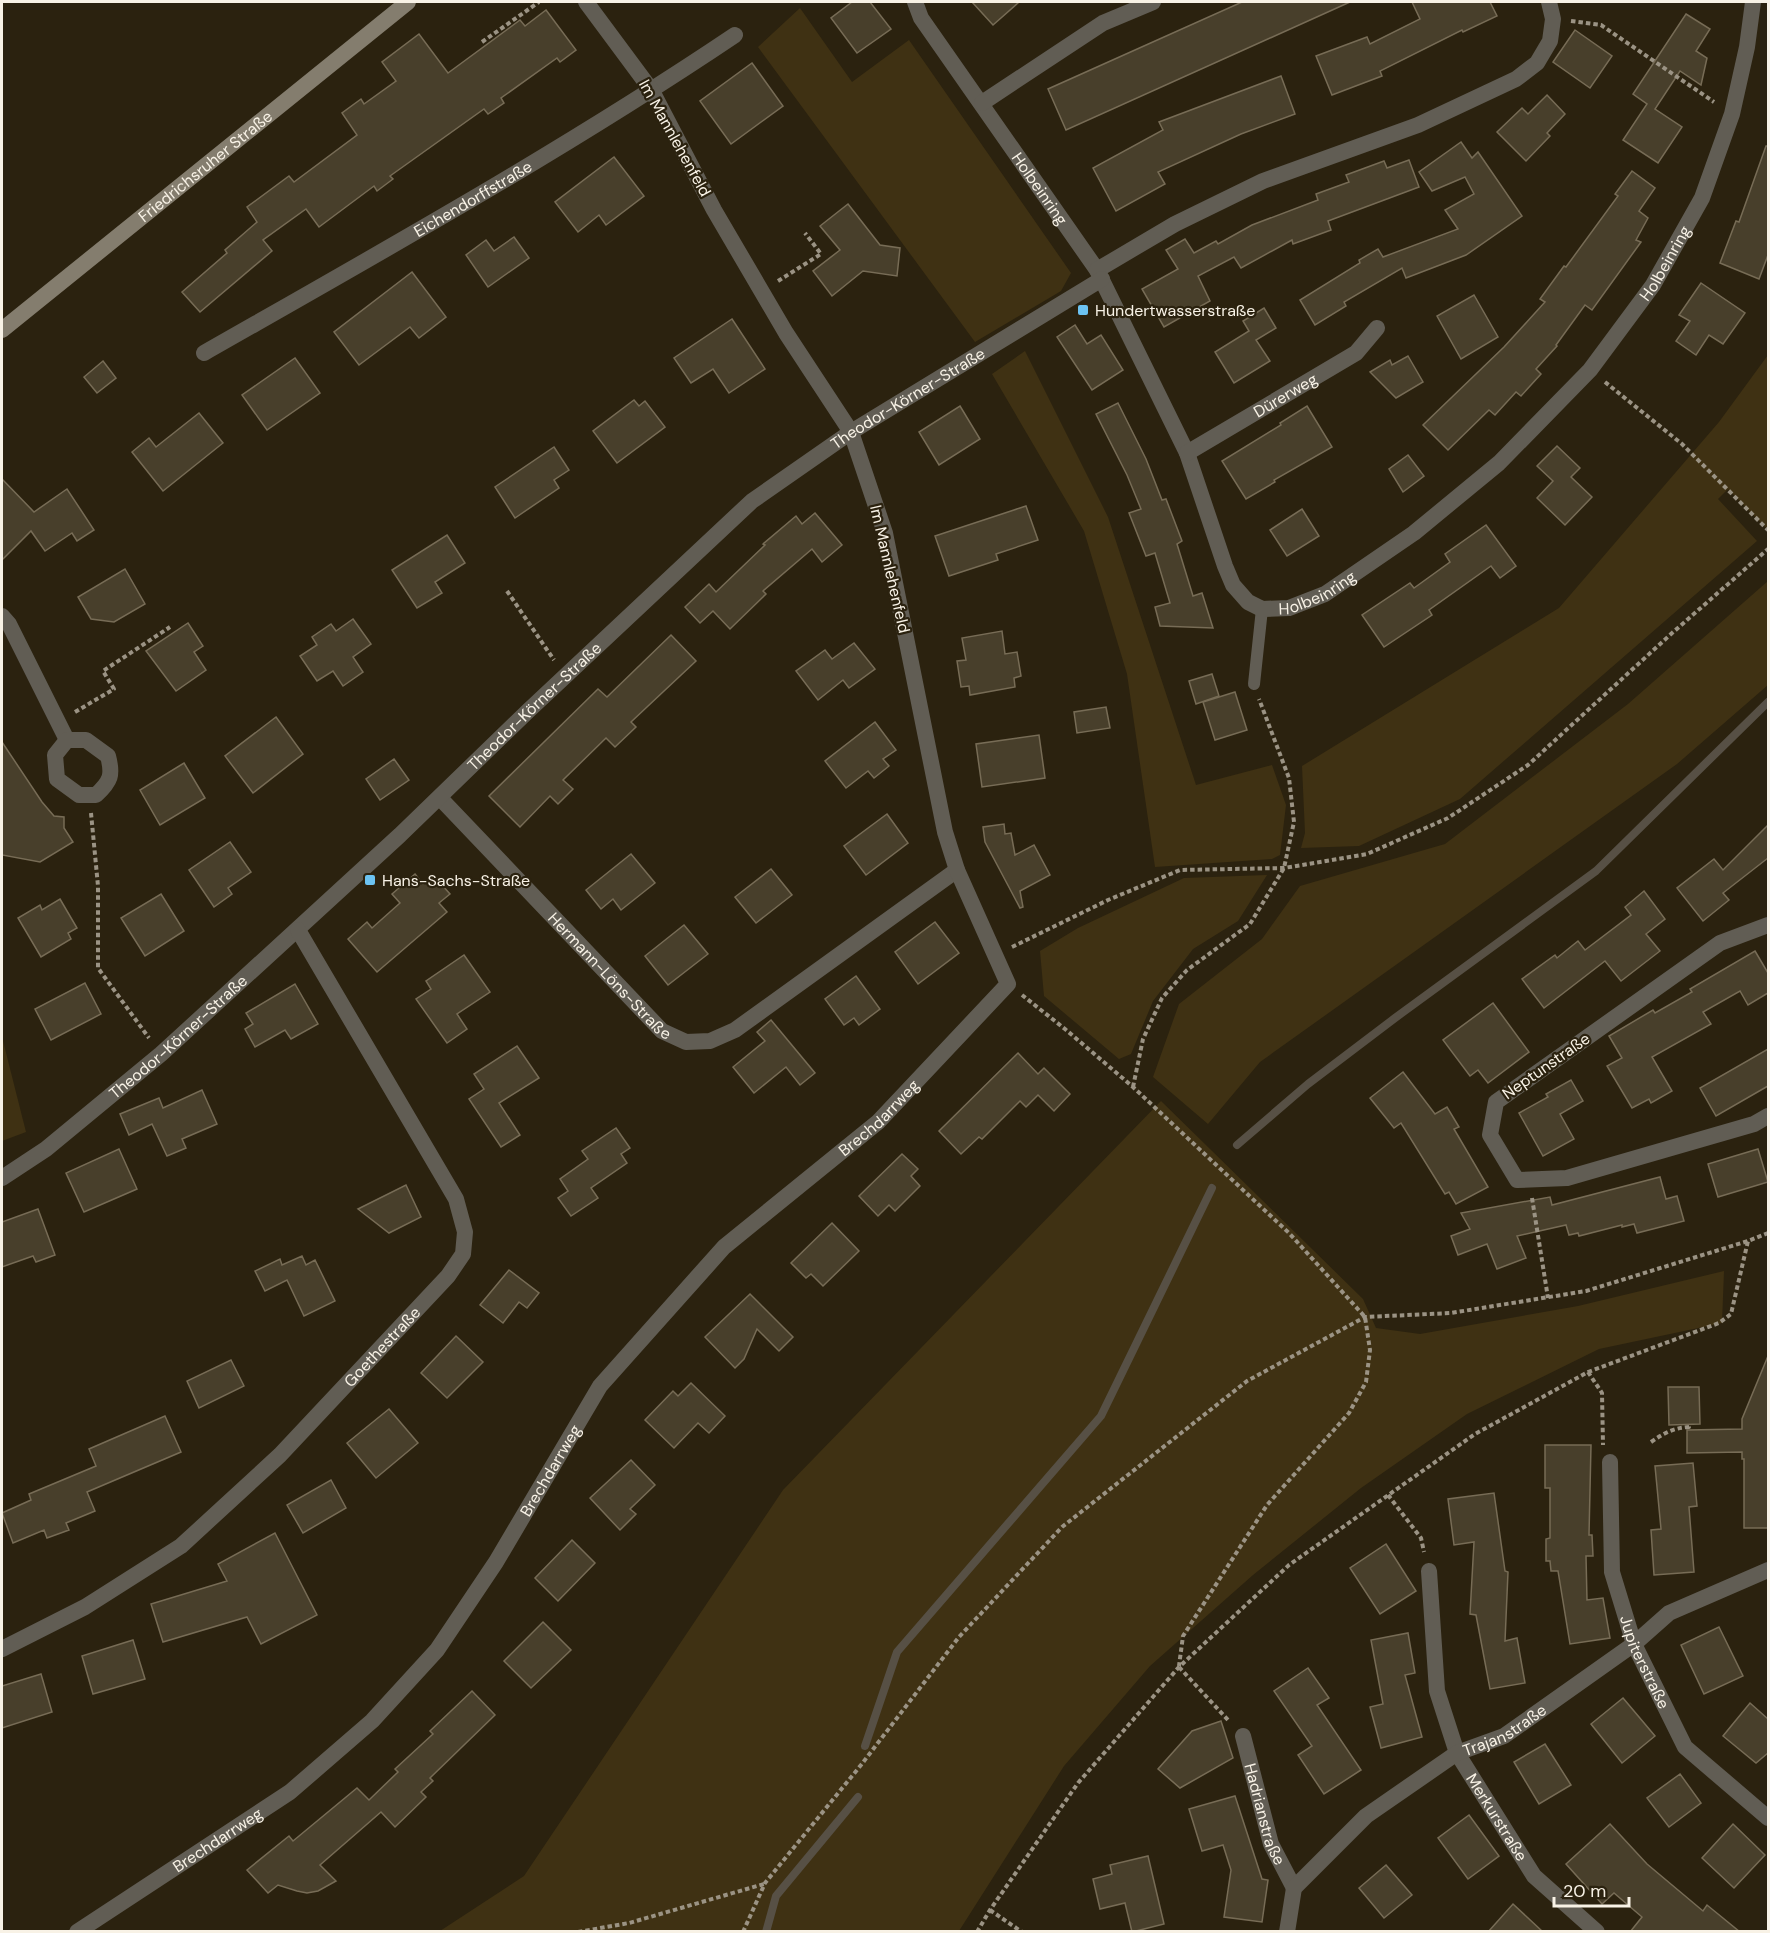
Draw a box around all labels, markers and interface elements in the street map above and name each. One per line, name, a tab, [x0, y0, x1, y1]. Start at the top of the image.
street label: Im Mannlehenfeld	[634, 76, 716, 200]
street label: Friedrichsruher Straße	[134, 105, 277, 227]
street label: Holbeinring	[1007, 148, 1073, 229]
street label: Eichendorffstraße	[410, 156, 536, 241]
street label: Holbeinring	[1634, 222, 1695, 305]
place label: Hundertwasserstraße	[1095, 300, 1255, 321]
marker: Hundertwasserstraße	[1076, 303, 1090, 317]
street label: Theodor-Körner-Straße	[826, 342, 989, 454]
street label: Dürerweg	[1249, 368, 1321, 422]
street label: Im Mannlehenfeld	[865, 503, 915, 635]
street label: Holbeinring	[1278, 566, 1360, 619]
street label: Theodor-Körner-Straße	[462, 637, 606, 775]
place label: Hans-Sachs-Straße	[382, 870, 530, 891]
marker: Hans-Sachs-Straße	[363, 873, 377, 887]
street label: Hermann-Löns-Straße	[544, 908, 674, 1044]
street label: Theodor-Körner-Straße	[104, 970, 251, 1103]
street label: Neptunstraße	[1498, 1028, 1594, 1104]
street label: Brechdarrweg	[834, 1075, 923, 1161]
street label: Goethestraße	[339, 1302, 425, 1391]
street label: Brechdarrweg	[515, 1421, 585, 1520]
street label: Jupiterstraße	[1615, 1613, 1675, 1712]
street label: Trajanstraße	[1460, 1699, 1550, 1761]
street label: Hadrianstraße	[1240, 1761, 1291, 1868]
street label: Merkurstraße	[1462, 1769, 1532, 1865]
street label: Brechdarrweg	[168, 1803, 266, 1877]
scale bar	[1554, 1870, 1629, 1908]
text: 20 m	[1563, 1879, 1606, 1903]

